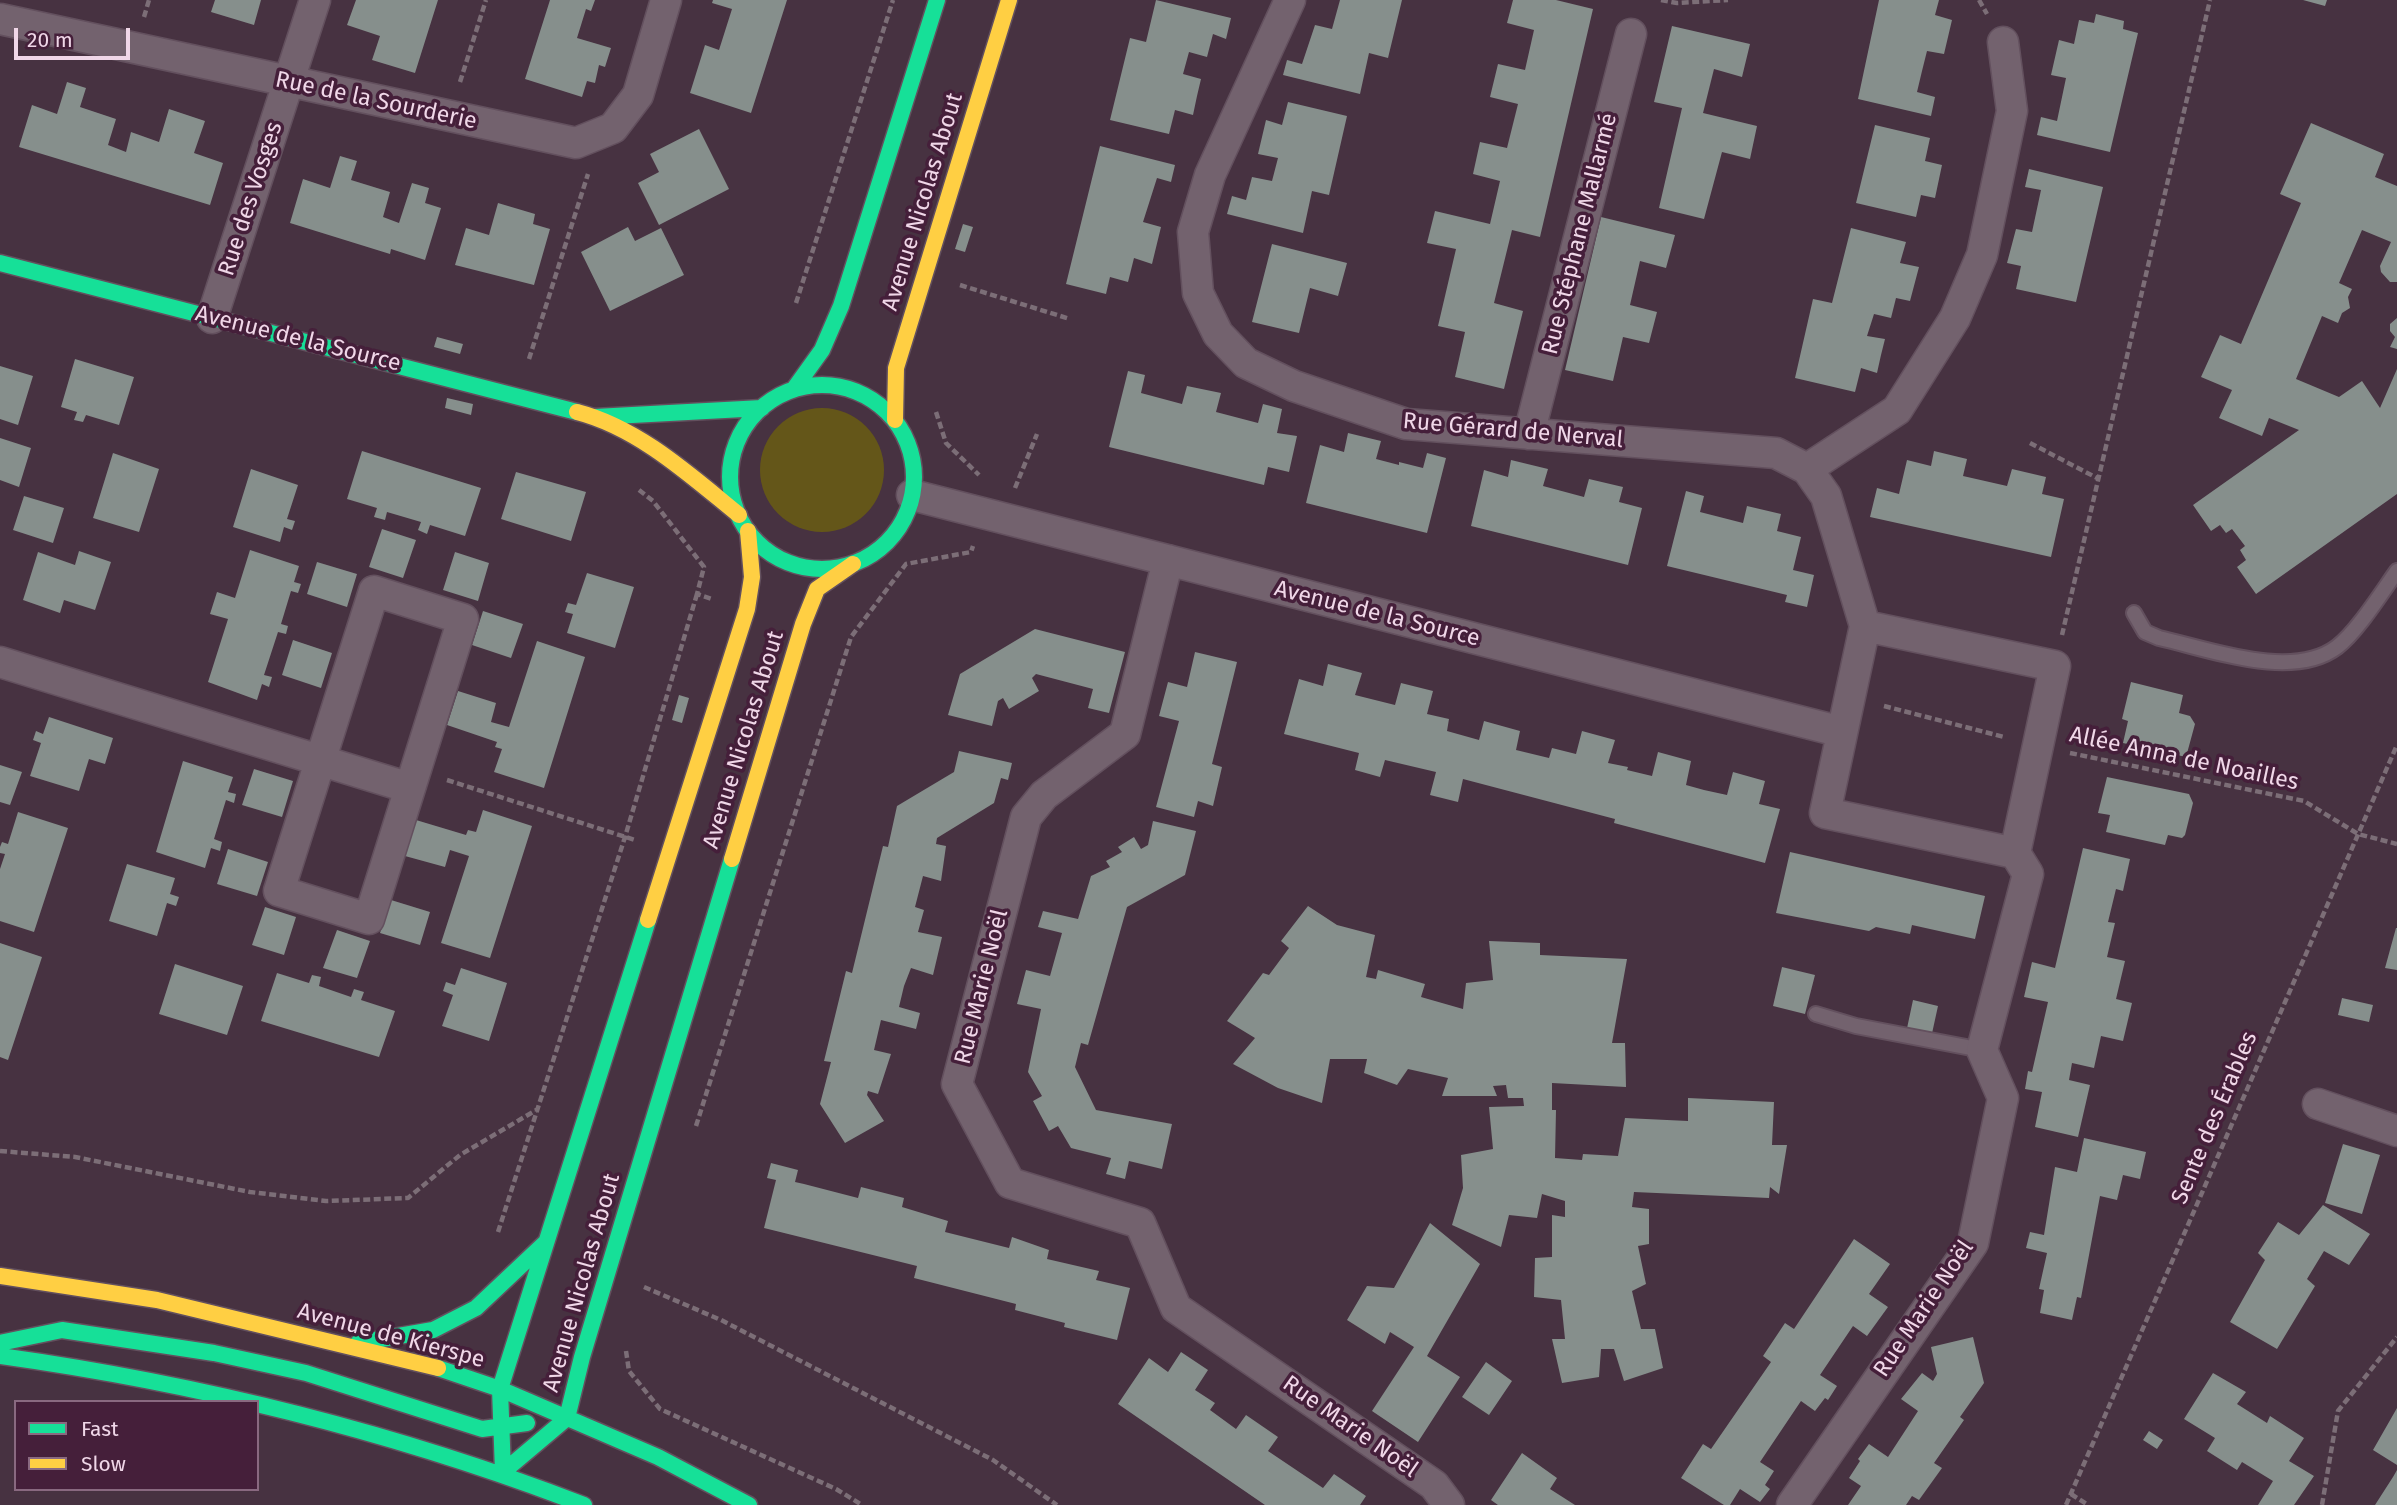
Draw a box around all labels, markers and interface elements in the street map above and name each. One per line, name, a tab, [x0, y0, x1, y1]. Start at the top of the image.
scale bar	[18, 14, 133, 58]
text: 20 m	[27, 27, 73, 53]
street label: Rue de la Sourderie	[273, 66, 479, 136]
street label: Avenue Nicolas About	[877, 90, 969, 314]
street label: Rue Stéphane Mallarmé	[1537, 110, 1623, 358]
street label: Rue des Vosges	[213, 119, 289, 279]
street label: Avenue de la Source	[192, 300, 404, 378]
street label: Rue Gérard de Nerval	[1402, 408, 1624, 454]
street label: Avenue de la Source	[1271, 575, 1483, 653]
street label: Avenue Nicolas About	[698, 628, 790, 852]
street label: Allée Anna de Noailles	[2067, 721, 2301, 797]
street label: Rue Marie Noël	[949, 907, 1015, 1067]
street label: Sente des Érables	[2166, 1028, 2264, 1208]
street label: Avenue Nicolas About	[538, 1170, 626, 1396]
street label: Rue Marie Noël	[1868, 1235, 1980, 1383]
street label: Avenue de Kierspe	[294, 1298, 488, 1374]
street label: Rue Marie Noël	[1277, 1370, 1423, 1484]
legend	[14, 1400, 259, 1491]
text: Fast	[81, 1416, 119, 1442]
text: Slow	[81, 1451, 126, 1477]

